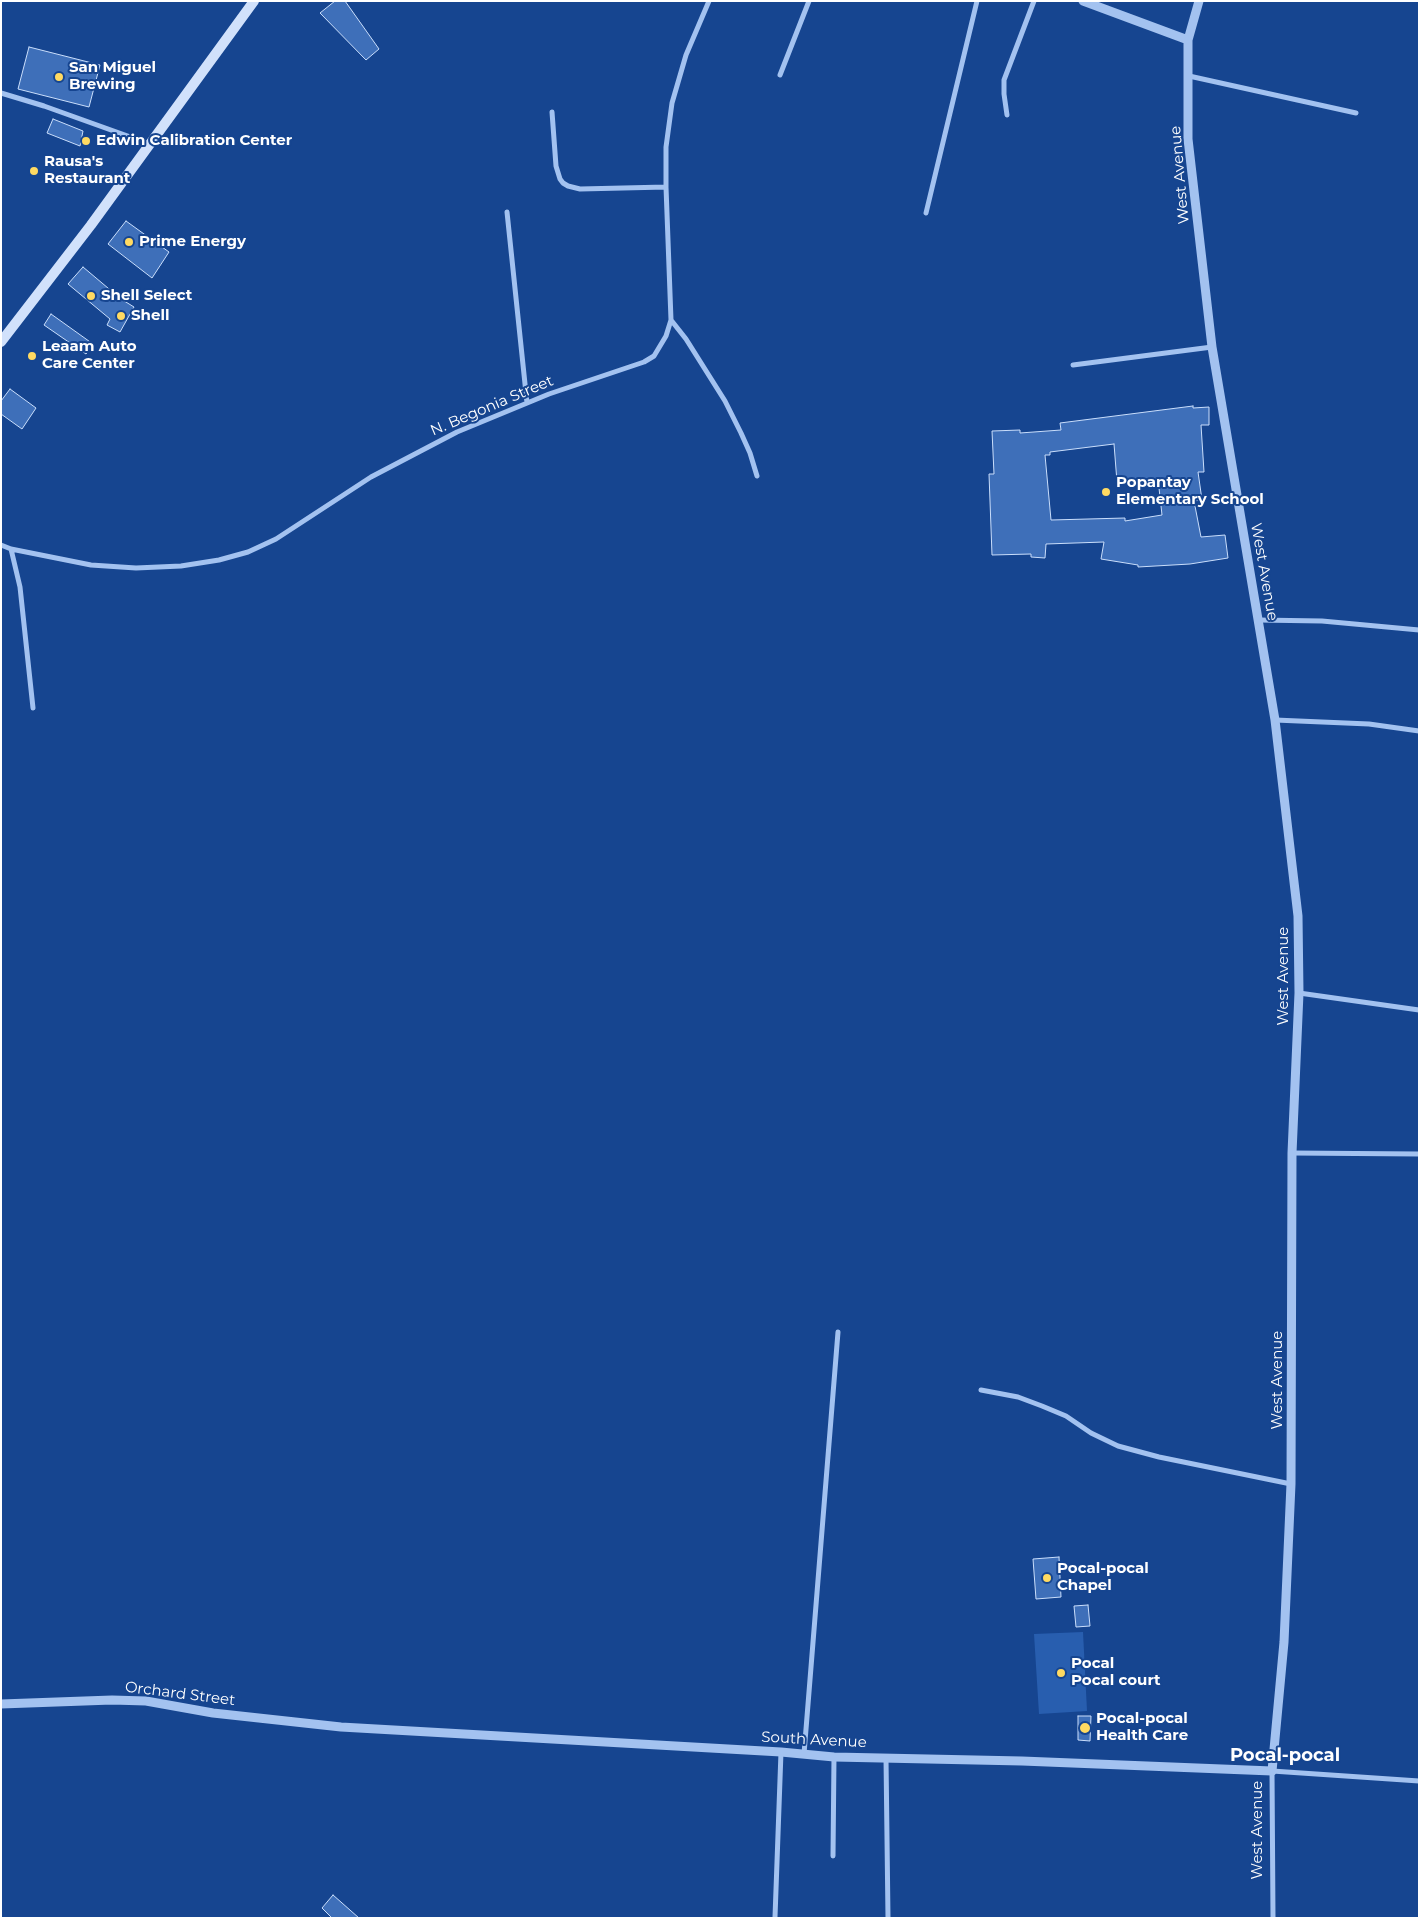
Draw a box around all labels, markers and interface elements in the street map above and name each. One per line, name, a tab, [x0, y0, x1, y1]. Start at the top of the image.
place label: San Miguel Brewing	[69, 59, 156, 94]
marker: San Miguel Brewing	[53, 71, 65, 83]
street label: West Avenue	[1167, 125, 1193, 225]
place label: Edwin Calibration Center	[96, 132, 292, 150]
marker: Edwin Calibration Center	[80, 135, 92, 147]
place label: Rausa's Restaurant	[44, 153, 130, 188]
marker: Rausa's Restaurant	[28, 165, 40, 177]
place label: Prime Energy	[139, 233, 246, 251]
marker: Prime Energy	[123, 236, 135, 248]
place label: Shell Select	[101, 287, 192, 305]
marker: Shell Select	[85, 290, 97, 302]
place label: Shell	[131, 307, 169, 325]
marker: Shell	[115, 310, 127, 322]
place label: Leaam Auto Care Center	[42, 338, 136, 373]
marker: Leaam Auto Care Center	[26, 350, 38, 362]
street label: N. Begonia Street	[428, 372, 556, 440]
place label: Popantay Elementary School	[1116, 474, 1264, 509]
marker: Popantay Elementary School	[1100, 486, 1112, 498]
street label: West Avenue	[1247, 522, 1281, 622]
street label: West Avenue	[1275, 927, 1293, 1025]
street label: West Avenue	[1269, 1331, 1287, 1429]
place label: Pocal-pocal Chapel	[1057, 1560, 1149, 1595]
marker: Pocal-pocal Chapel	[1041, 1572, 1053, 1584]
place label: Pocal Pocal court	[1071, 1655, 1161, 1690]
marker: Pocal Pocal court	[1055, 1667, 1067, 1679]
street label: Orchard Street	[124, 1678, 236, 1710]
place label: Pocal-pocal Health Care	[1096, 1710, 1188, 1745]
marker: Pocal-pocal Health Care	[1078, 1721, 1092, 1735]
street label: South Avenue	[761, 1728, 867, 1752]
district label: Pocal-pocal	[1230, 1745, 1340, 1767]
street label: West Avenue	[1249, 1781, 1267, 1879]

